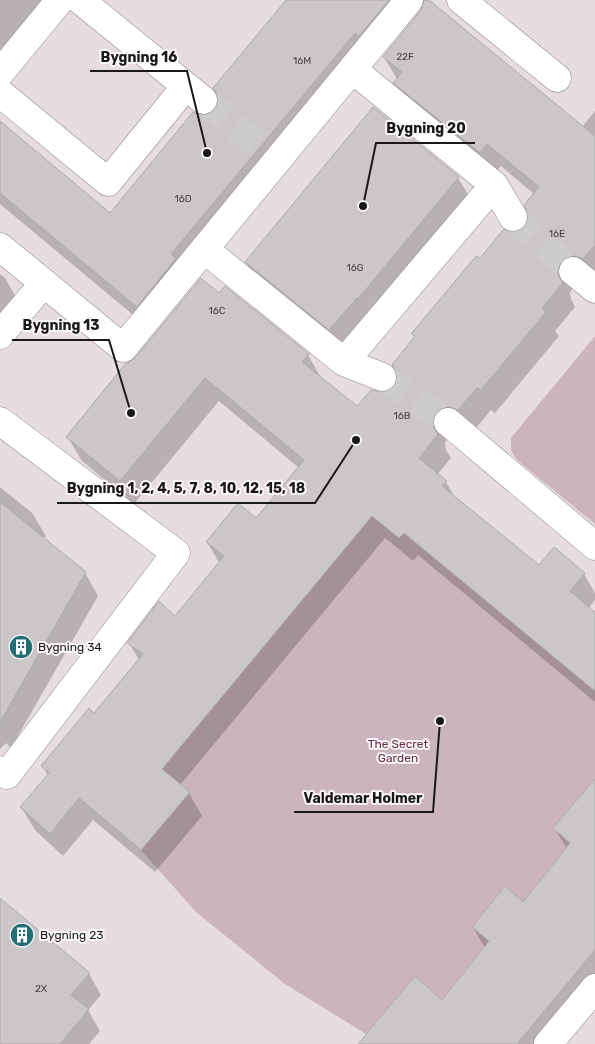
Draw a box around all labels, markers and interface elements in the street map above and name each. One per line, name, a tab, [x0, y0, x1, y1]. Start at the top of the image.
callout: Bygning 16	[90, 42, 187, 71]
text: Bygning 16	[101, 49, 177, 66]
house number: 22F	[396, 51, 414, 63]
house number: 16M	[293, 55, 311, 67]
callout: Bygning 20	[376, 114, 475, 143]
text: Bygning 20	[386, 120, 466, 137]
house number: 16D	[174, 193, 192, 205]
house number: 16E	[549, 228, 565, 240]
house number: 16G	[346, 262, 364, 274]
house number: 16C	[209, 305, 226, 317]
callout: Bygning 13	[12, 311, 109, 340]
text: Bygning 13	[23, 317, 99, 334]
house number: 16B	[394, 410, 411, 422]
callout: Bygning 1, 2, 4, 5, 7, 8, 10, 12, 15, 18	[57, 474, 315, 503]
text: Bygning 1, 2, 4, 5, 7, 8, 10, 12, 15, 18	[67, 480, 305, 497]
building icon: Bygning 34	[8, 634, 34, 660]
place label: Bygning 34	[38, 640, 102, 654]
park label: The Secret Garden	[368, 737, 428, 765]
callout: Valdemar Holmer	[294, 783, 433, 812]
text: Valdemar Holmer	[304, 790, 423, 807]
building icon: Bygning 23	[9, 922, 35, 948]
place label: Bygning 23	[40, 928, 103, 942]
house number: 2X	[35, 983, 48, 995]

